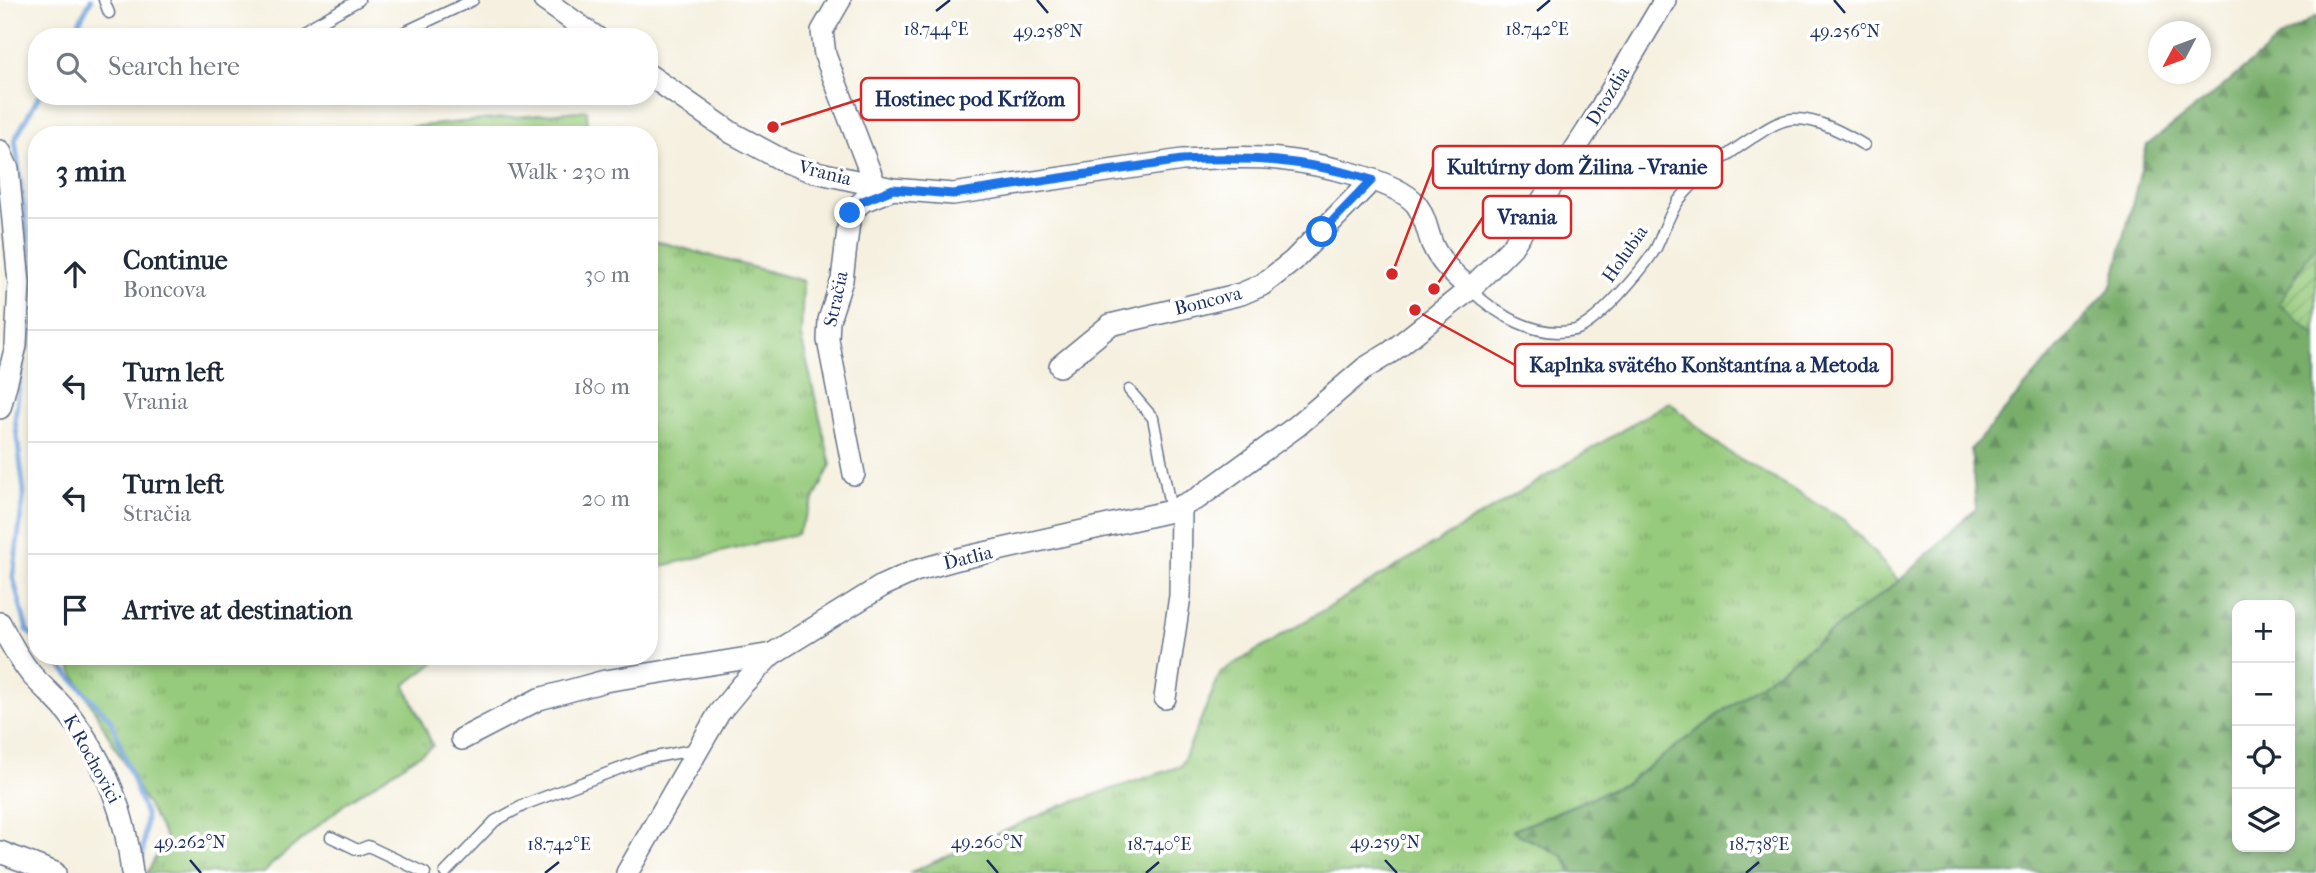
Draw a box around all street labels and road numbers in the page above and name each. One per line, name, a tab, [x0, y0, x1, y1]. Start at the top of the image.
street label: Drozdia	[1582, 62, 1634, 130]
street label: Vrania	[795, 156, 854, 190]
street label: Holubia	[1598, 221, 1653, 287]
street label: Stračia	[819, 269, 853, 329]
street label: Boncova	[1172, 282, 1244, 320]
street label: Ďatlia	[941, 540, 995, 575]
street label: K Rochovici	[59, 711, 126, 808]

